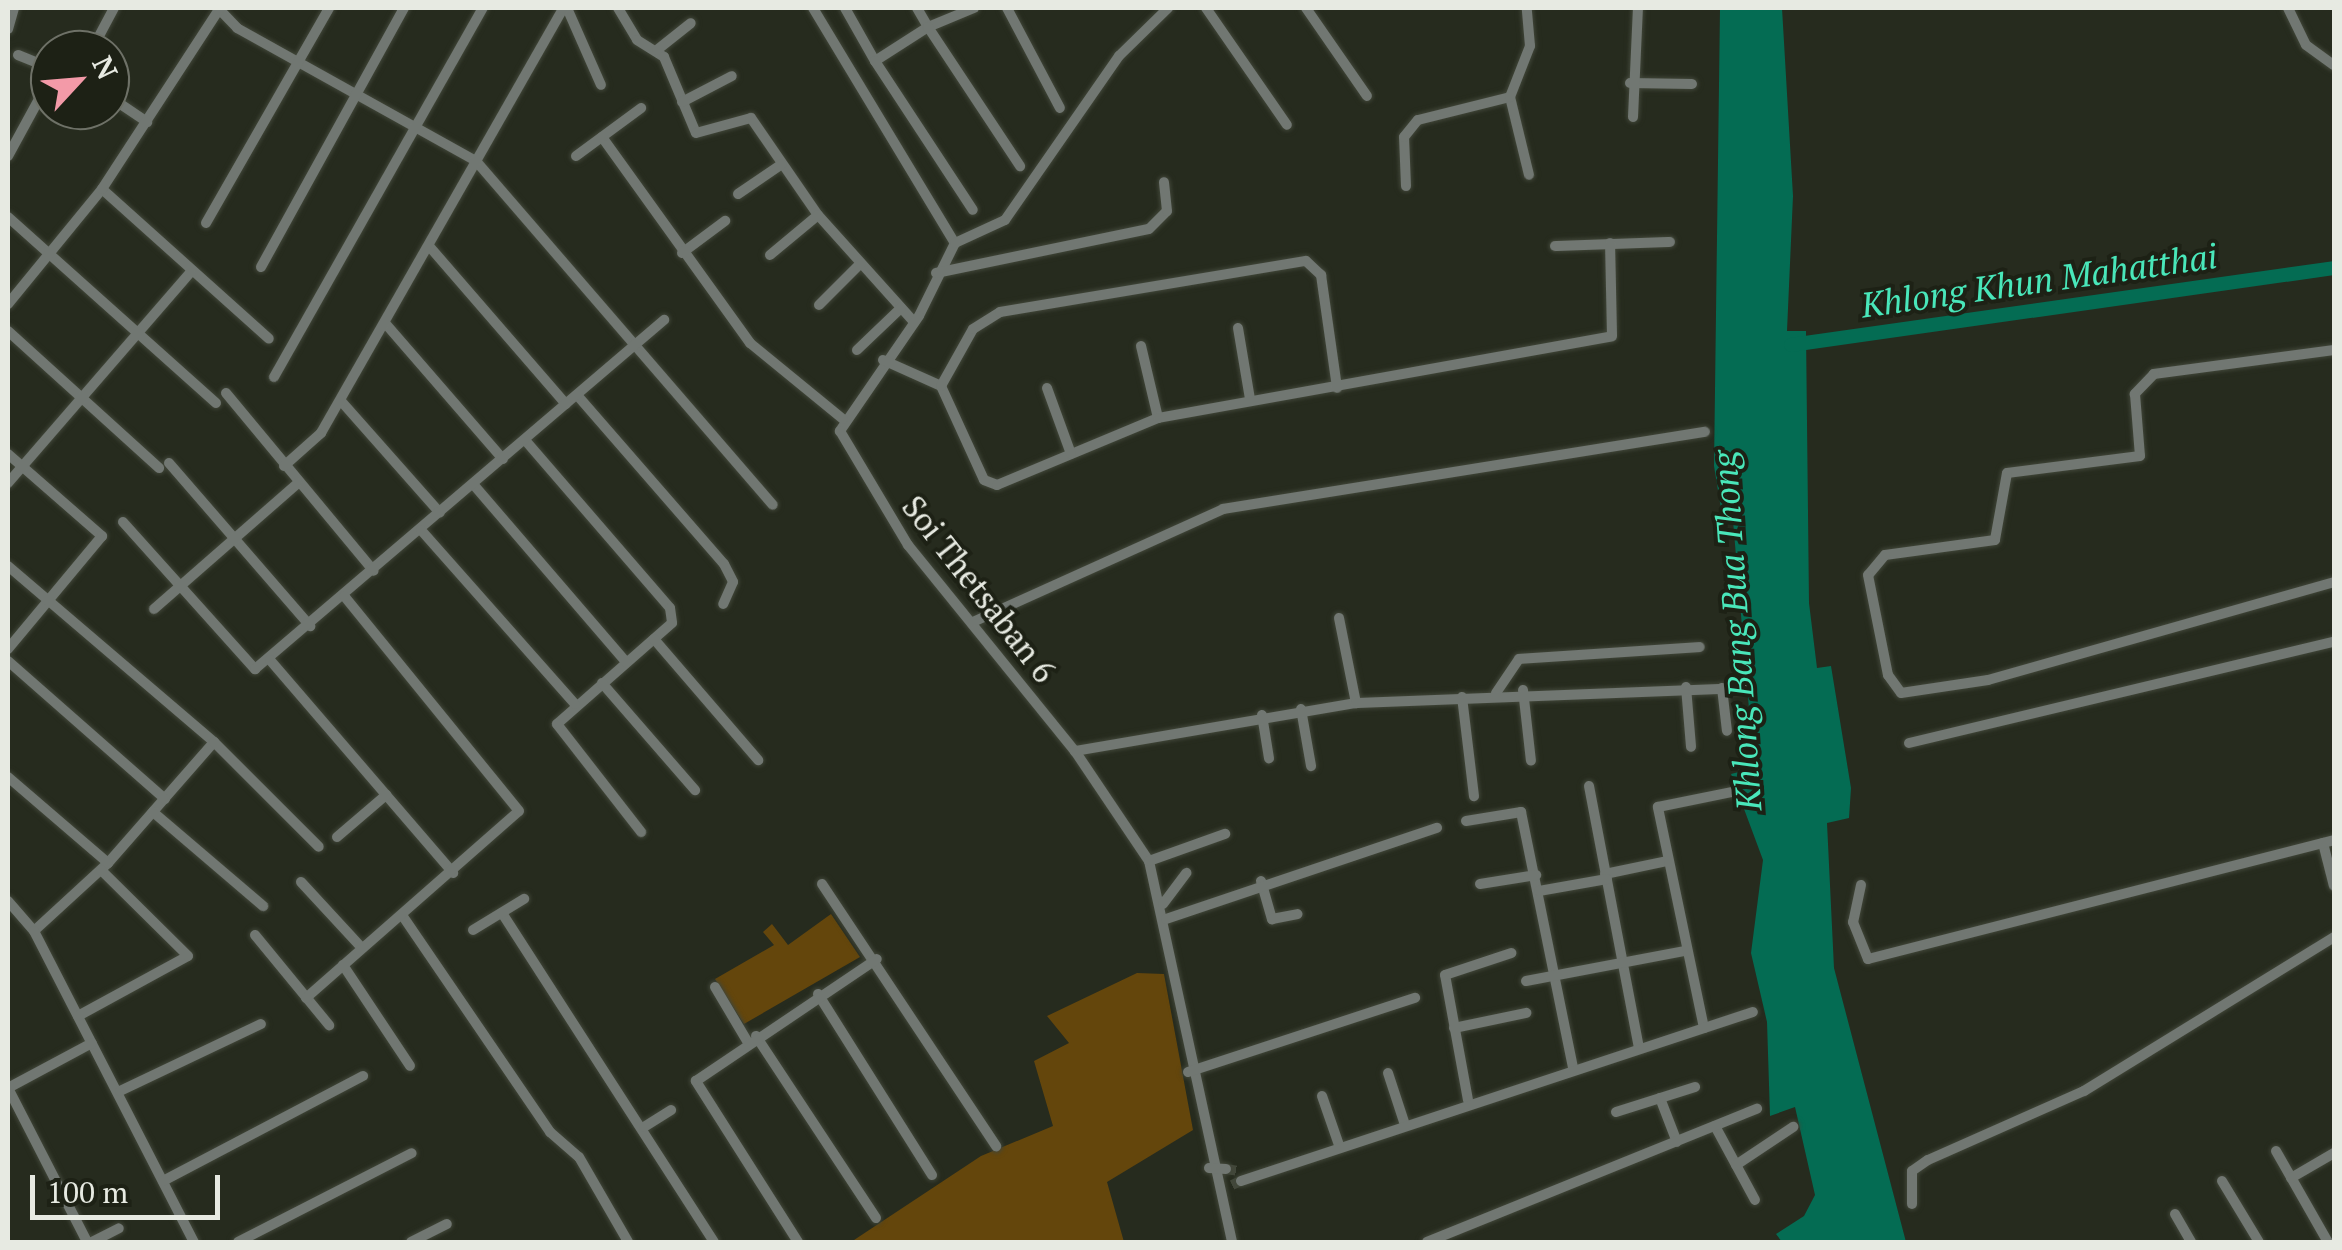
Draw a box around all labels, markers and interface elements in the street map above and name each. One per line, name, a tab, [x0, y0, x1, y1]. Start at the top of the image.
north arrow	[30, 30, 130, 130]
text: N	[84, 50, 127, 85]
water label: Khlong Khun Mahatthai	[1858, 234, 2220, 326]
water label: Khlong Bang Bua Thong	[1702, 450, 1770, 812]
street label: Soi Thetsaban 6	[894, 488, 1064, 690]
scale bar	[35, 1155, 225, 1217]
text: 100 m	[47, 1172, 128, 1212]

